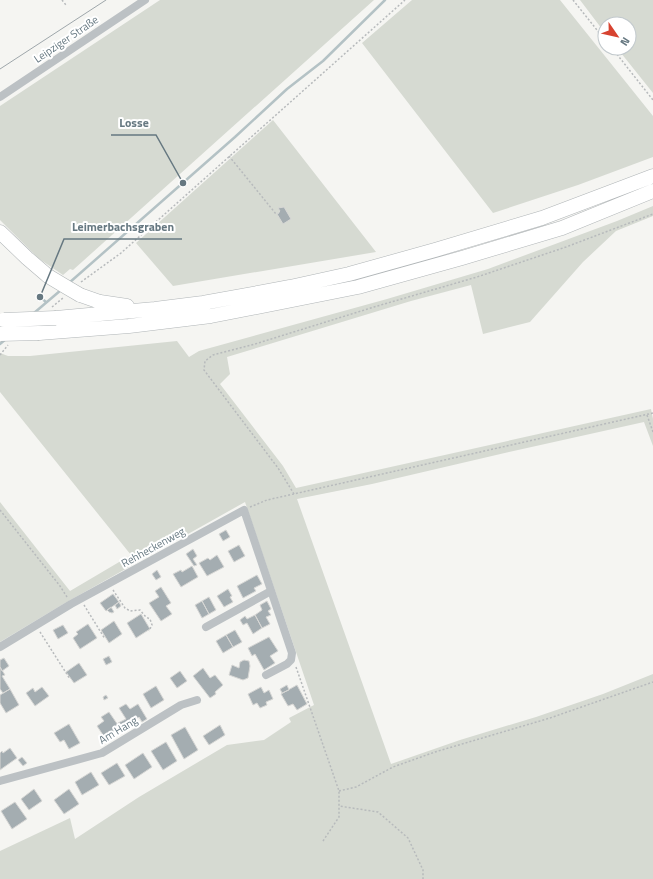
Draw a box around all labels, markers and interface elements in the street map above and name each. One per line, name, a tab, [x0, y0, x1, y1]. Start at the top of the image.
street label: Leipziger Straße	[31, 11, 102, 67]
north arrow	[597, 16, 637, 56]
text: N	[617, 34, 634, 49]
callout: Losse	[111, 111, 156, 135]
text: Losse	[119, 113, 149, 132]
callout: Leimerbachsgraben	[64, 215, 182, 239]
text: Leimerbachsgraben	[72, 217, 174, 236]
street label: Rehheckenweg	[118, 523, 188, 571]
street label: Am Hang	[96, 712, 141, 748]

